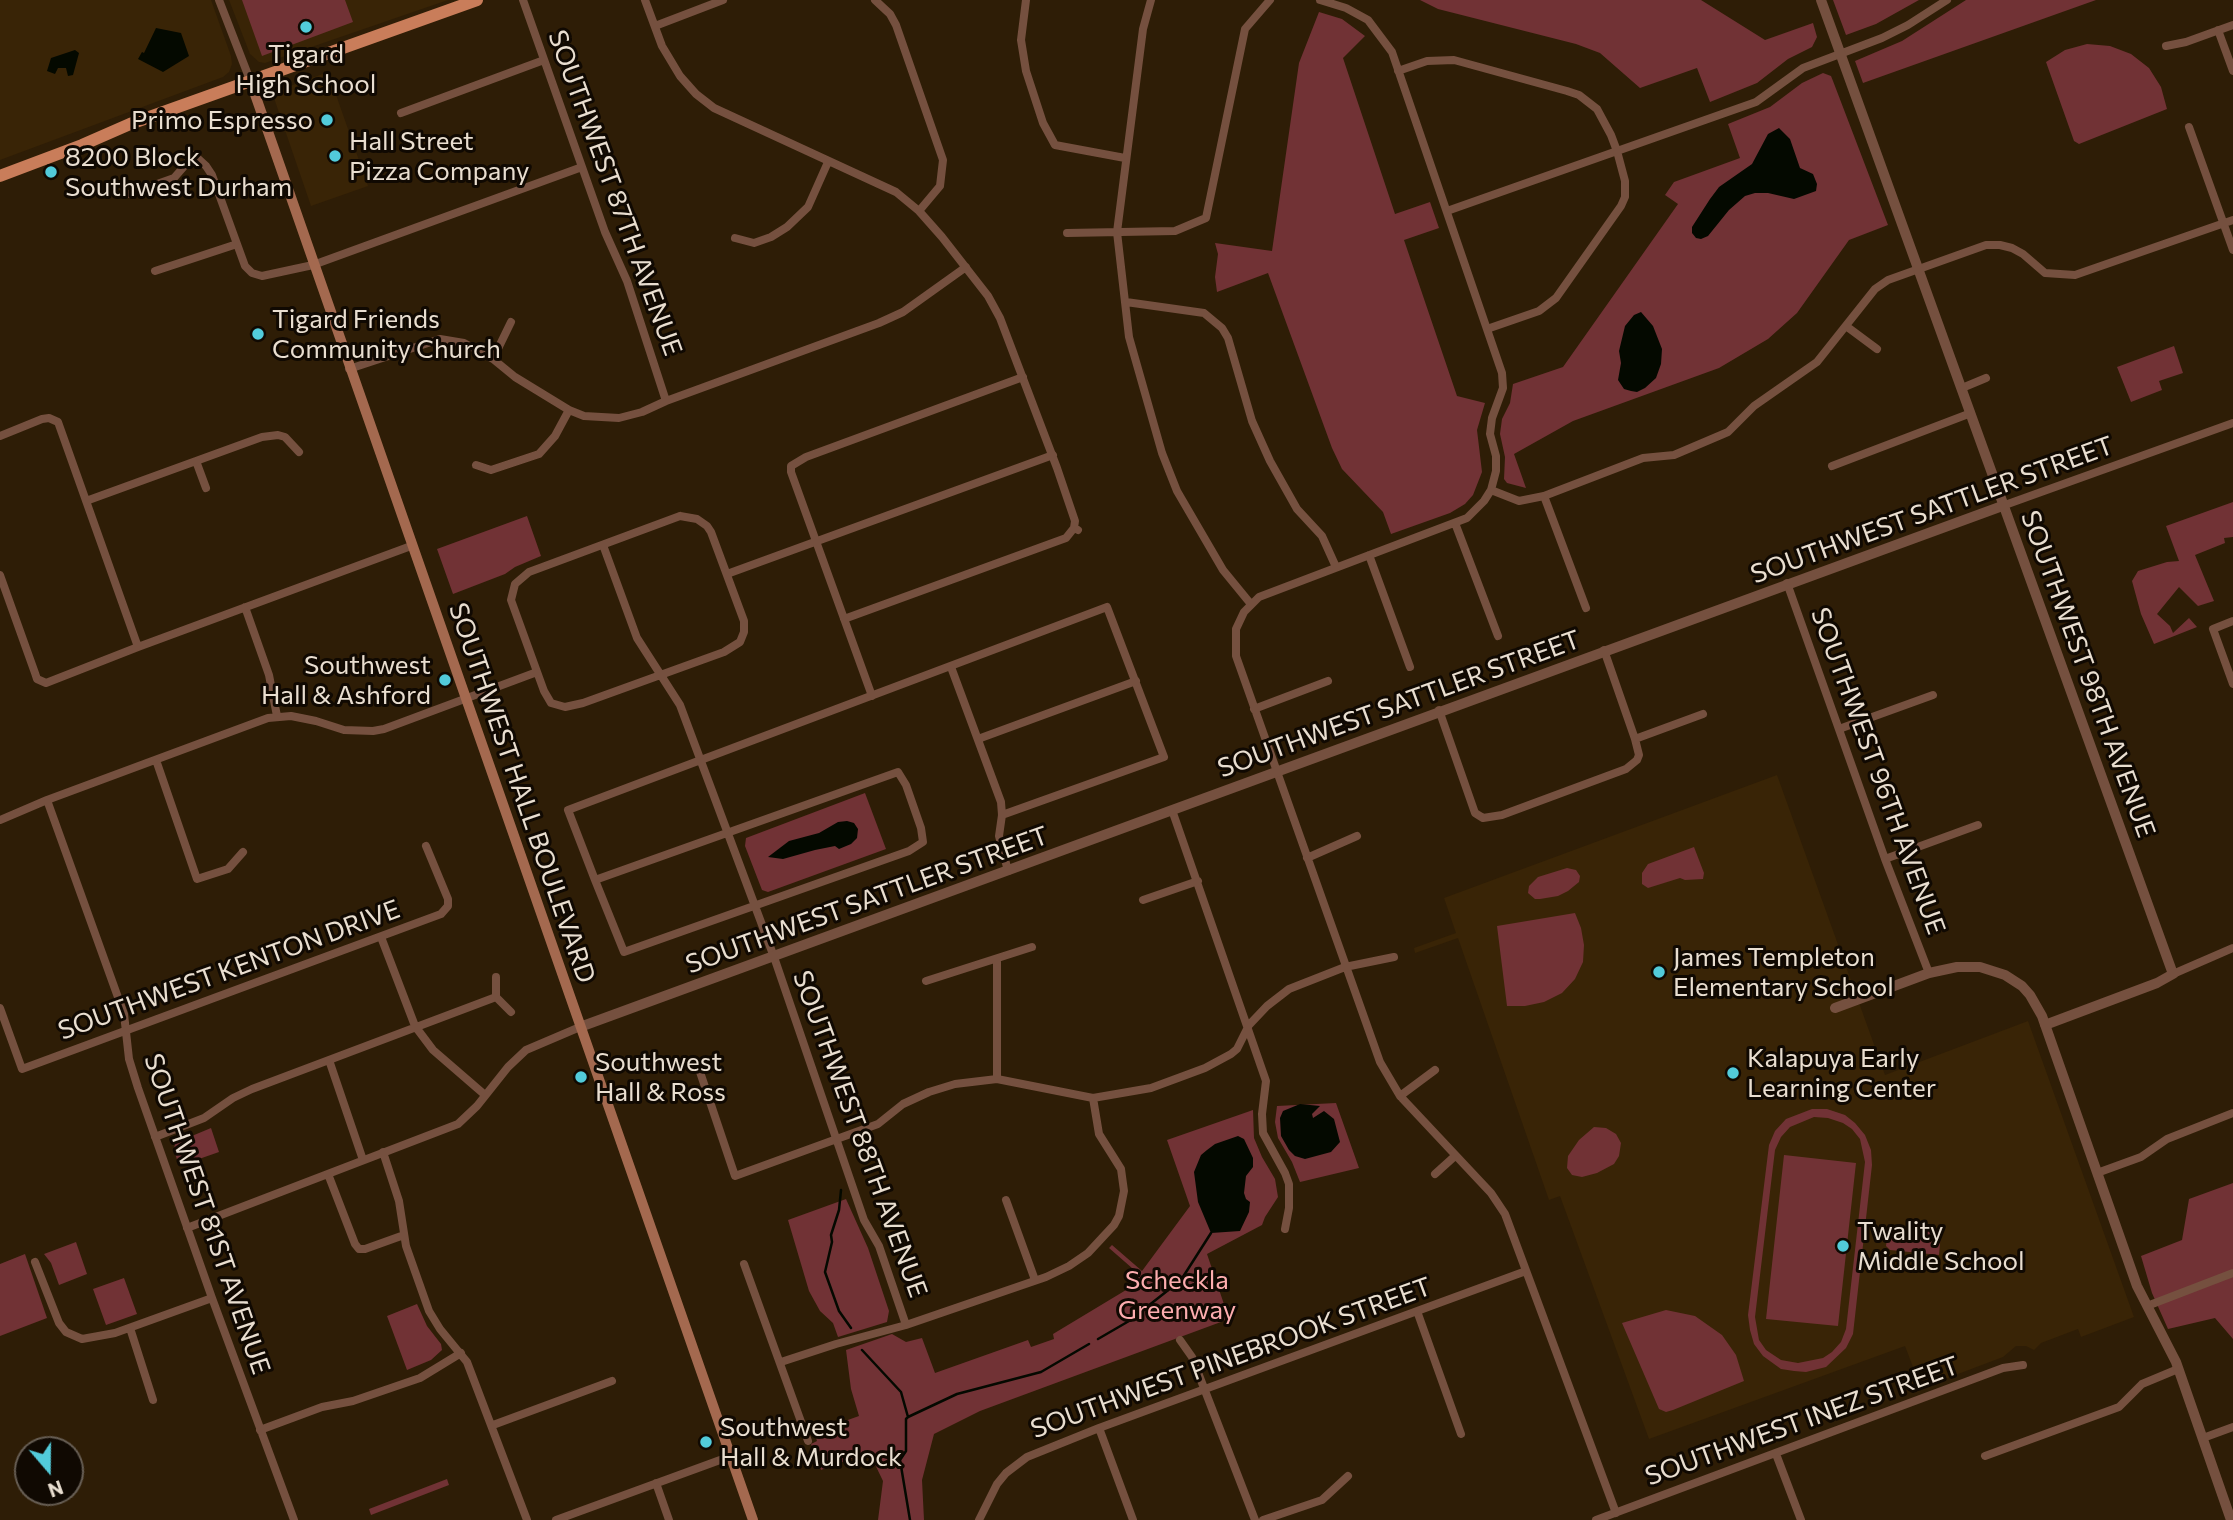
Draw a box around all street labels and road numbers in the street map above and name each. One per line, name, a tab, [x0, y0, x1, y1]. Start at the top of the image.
street label: SOUTHWEST 87TH AVENUE	[542, 26, 688, 360]
street label: SOUTHWEST SATTLER STREET	[1746, 430, 2118, 590]
street label: SOUTHWEST 98TH AVENUE	[2014, 506, 2162, 842]
street label: SOUTHWEST HALL BOULEVARD	[442, 599, 602, 987]
street label: SOUTHWEST 96TH AVENUE	[1804, 603, 1952, 939]
street label: SOUTHWEST SATTLER STREET	[1213, 624, 1585, 784]
street label: SOUTHWEST SATTLER STREET	[681, 820, 1053, 980]
street label: SOUTHWEST KENTON DRIVE	[54, 894, 404, 1046]
street label: SOUTHWEST 88TH AVENUE	[786, 966, 934, 1302]
street label: SOUTHWEST 81ST AVENUE	[137, 1050, 277, 1378]
street label: SOUTHWEST PINEBROOK STREET	[1026, 1271, 1436, 1445]
street label: SOUTHWEST INEZ STREET	[1641, 1350, 1963, 1492]

